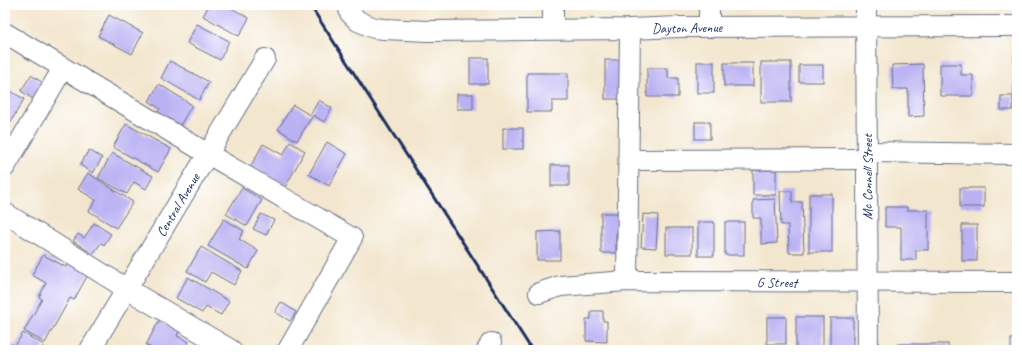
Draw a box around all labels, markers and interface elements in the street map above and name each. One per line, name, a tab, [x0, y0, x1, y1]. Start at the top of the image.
street label: Dayton Avenue	[652, 19, 724, 37]
street label: Mc Connell Street	[859, 133, 876, 220]
street label: Central Avenue	[152, 169, 204, 240]
street label: G Street	[757, 274, 800, 291]

